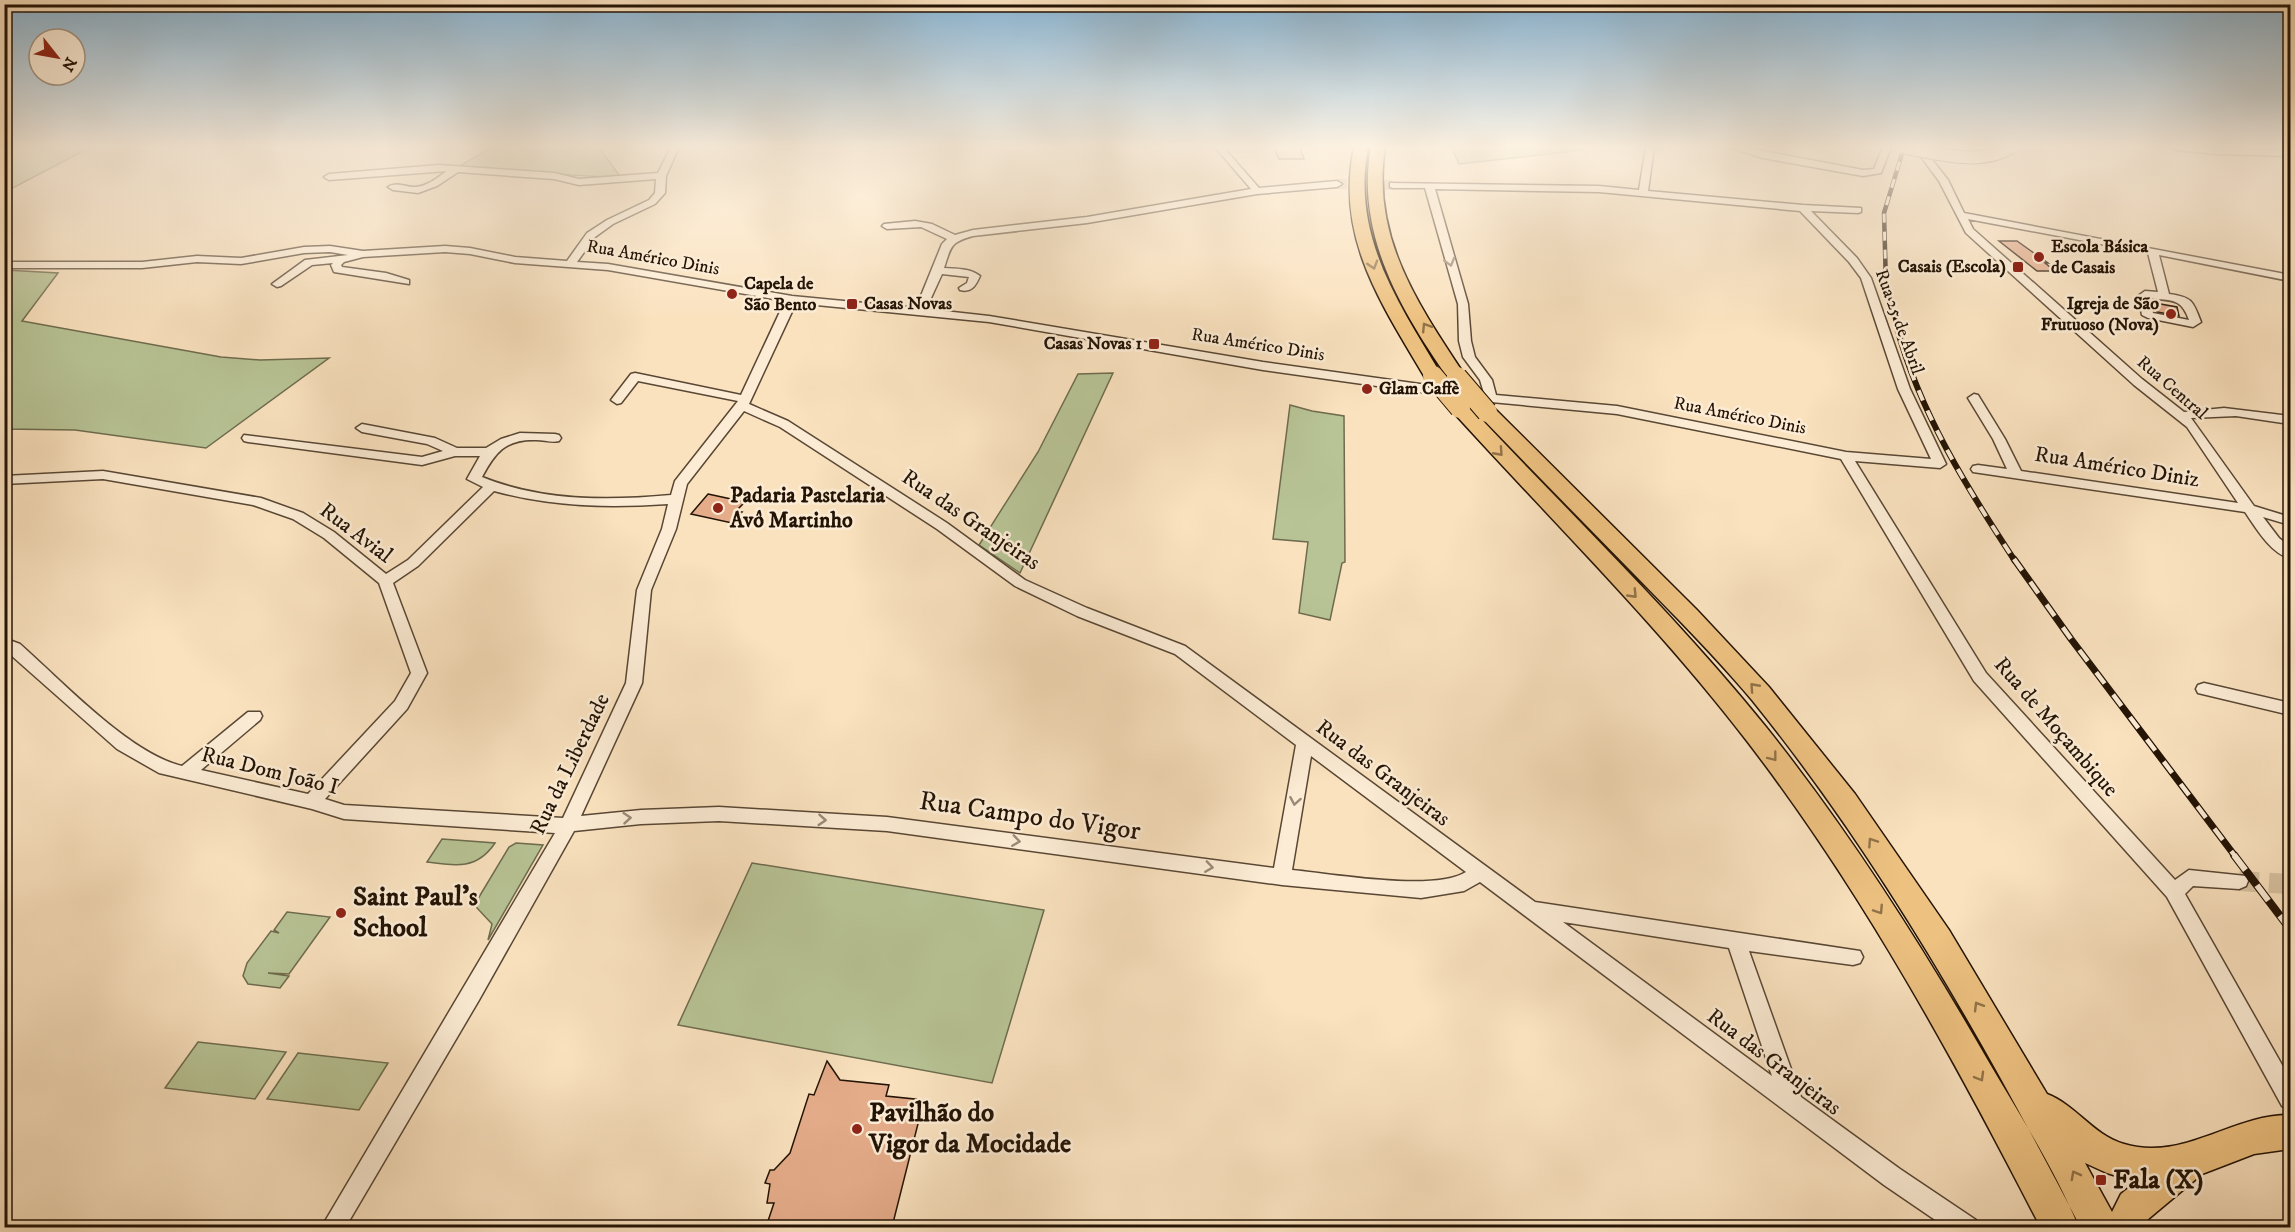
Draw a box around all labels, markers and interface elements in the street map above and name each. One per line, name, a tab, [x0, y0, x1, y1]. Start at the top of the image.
north arrow	[27, 27, 87, 87]
text: N	[57, 53, 81, 75]
street label: Rua Américo Dinis	[585, 236, 721, 280]
place label: Escola Básica de Casais	[2051, 236, 2149, 279]
marker: Escola Básica de Casais	[2032, 250, 2046, 264]
one-way arrow	[1443, 256, 1455, 266]
place label: Casais (Escola)	[1898, 256, 2006, 278]
one-way arrow	[1366, 259, 1378, 270]
marker: Casais (Escola)	[2011, 260, 2025, 274]
street label: Rua 25 de Abril	[1870, 266, 1928, 378]
place label: Capela de São Bento	[744, 273, 817, 316]
marker: Capela de São Bento	[725, 287, 739, 301]
place label: Casas Novas	[864, 293, 952, 315]
place label: Igreja de São Frutuoso (Nova)	[2041, 293, 2159, 336]
marker: Casas Novas	[845, 297, 859, 311]
marker: Igreja de São Frutuoso (Nova)	[2164, 307, 2178, 321]
one-way arrow	[1422, 323, 1434, 333]
street label: Rua Américo Dinis	[1190, 324, 1326, 366]
place label: Casas Novas 1	[1044, 333, 1142, 355]
marker: Casas Novas 1	[1147, 337, 1161, 351]
street label: Rua Central	[2132, 351, 2212, 425]
place label: Glam Caffè	[1379, 378, 1460, 400]
marker: Glam Caffè	[1360, 382, 1374, 396]
street label: Rua Américo Dinis	[1672, 392, 1808, 440]
street label: Rua Américo Diniz	[2033, 441, 2202, 493]
one-way arrow	[1492, 445, 1503, 455]
street label: Rua das Granjeiras	[897, 464, 1045, 576]
place label: Padaria Pastelaria Avô Martinho	[729, 482, 886, 534]
street label: Rua Avial	[314, 497, 398, 569]
marker: Padaria Pastelaria Avô Martinho	[711, 501, 725, 515]
one-way arrow	[1625, 586, 1636, 597]
street label: Rua de Moçambique	[1988, 652, 2124, 802]
one-way arrow	[1750, 683, 1761, 694]
street label: Rua da Liberdade	[524, 689, 616, 839]
street label: Rua das Granjeiras	[1311, 714, 1455, 832]
street label: Rua Dom João I	[199, 741, 341, 801]
one-way arrow	[1766, 751, 1777, 762]
street label: Rua Campo do Vigor	[917, 784, 1143, 848]
one-way arrow	[1290, 796, 1302, 806]
one-way arrow	[623, 812, 632, 825]
one-way arrow	[818, 813, 827, 826]
one-way arrow	[1011, 835, 1020, 847]
one-way arrow	[1868, 838, 1879, 849]
one-way arrow	[1204, 861, 1214, 873]
place label: Saint Paul's School	[353, 880, 478, 945]
one-way arrow	[1872, 904, 1883, 915]
marker: Saint Paul's School	[334, 906, 348, 920]
one-way arrow	[1973, 1002, 1985, 1012]
street label: Rua das Granjeiras	[1702, 1003, 1846, 1121]
one-way arrow	[1973, 1071, 1984, 1081]
place label: Pavilhão do Vigor da Mocidade	[868, 1096, 1071, 1161]
marker: Pavilhão do Vigor da Mocidade	[850, 1122, 864, 1136]
place label: Fala (X)	[2113, 1163, 2203, 1197]
one-way arrow	[2070, 1170, 2082, 1181]
marker: Fala (X)	[2094, 1173, 2108, 1187]

